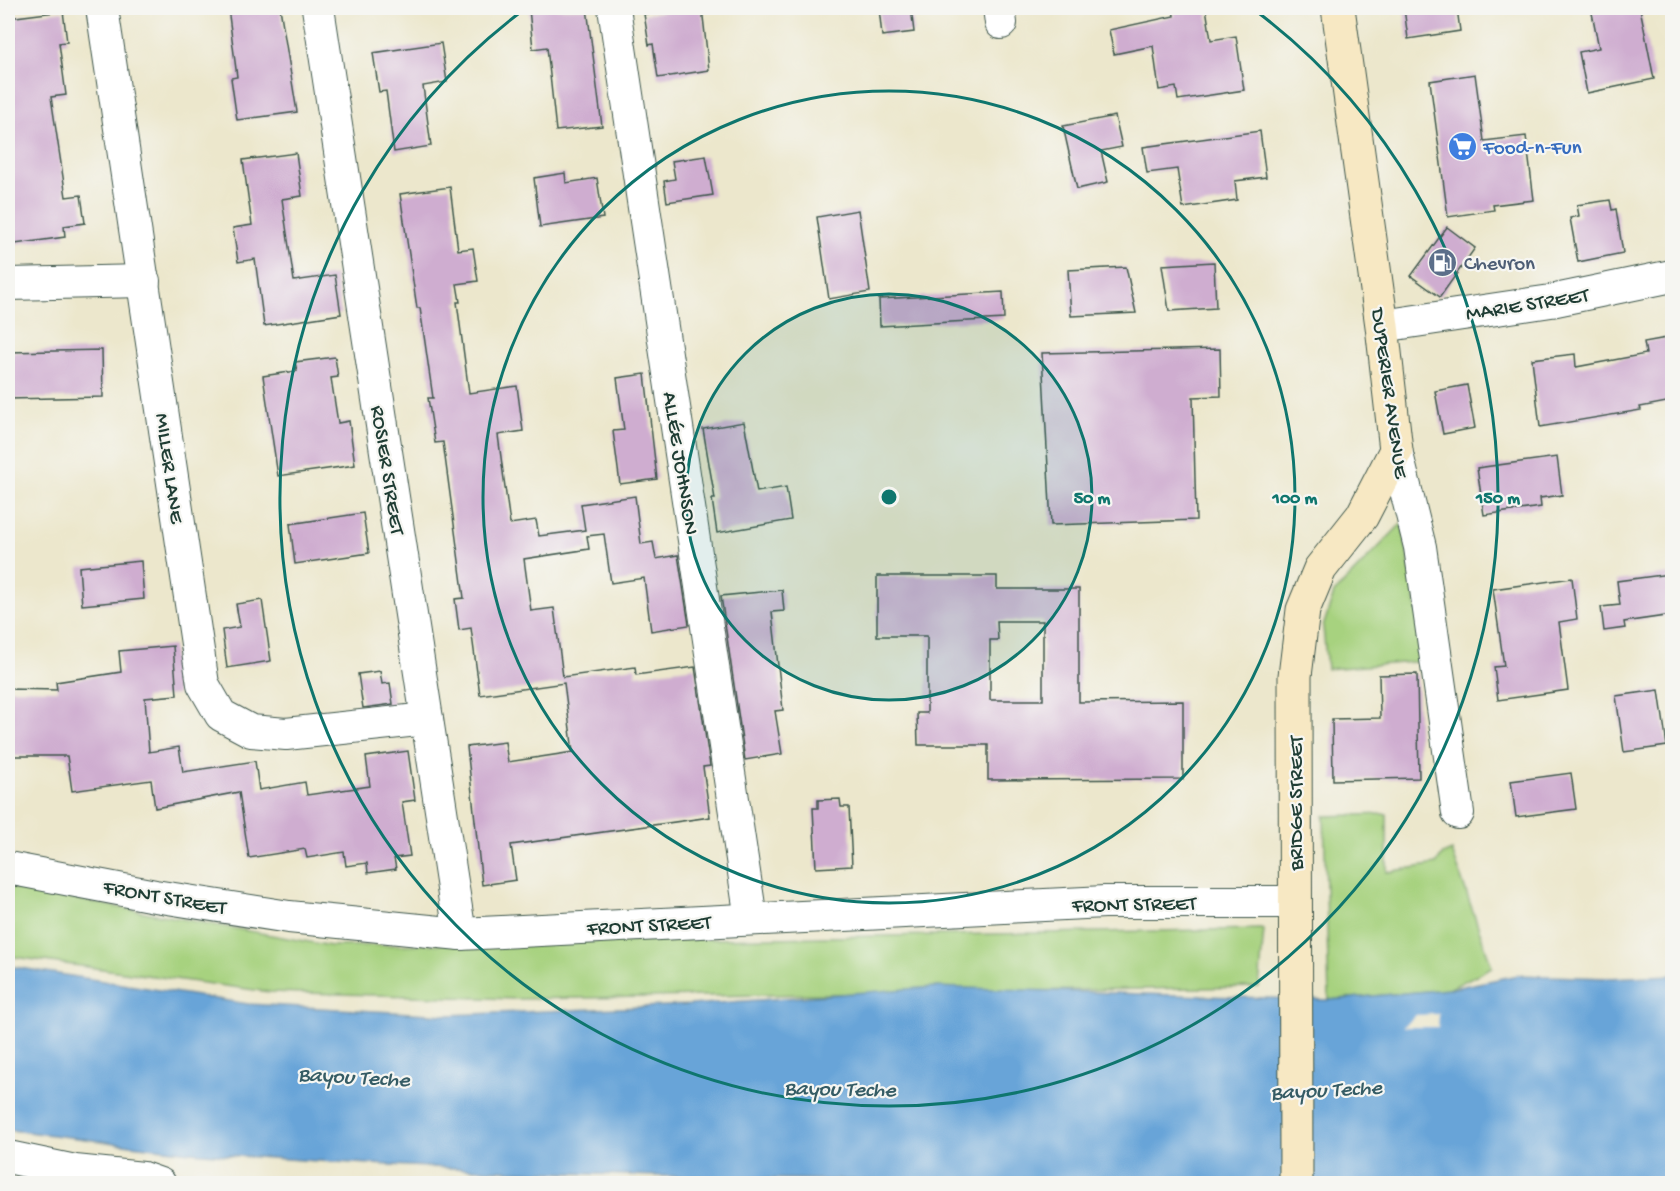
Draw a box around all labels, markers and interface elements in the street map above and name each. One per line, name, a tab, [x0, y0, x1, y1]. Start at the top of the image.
supermarket icon: Food-n-Fun	[1446, 130, 1478, 162]
place label: Food-n-Fun	[1482, 137, 1582, 162]
fuel station icon: Chevron	[1427, 246, 1459, 278]
place label: Chevron	[1464, 253, 1535, 278]
street label: MARIE STREET	[1464, 284, 1592, 329]
street label: DUPERIER AVENUE	[1363, 305, 1412, 481]
street label: ALLÉE JOHNSON	[655, 390, 702, 537]
street label: ROSIER STREET	[363, 404, 408, 538]
street label: MILLER LANE	[147, 412, 188, 526]
centre of rings	[879, 487, 899, 507]
text: 50 m	[1074, 489, 1111, 510]
text: 100 m	[1272, 489, 1318, 510]
text: 150 m	[1475, 489, 1520, 510]
street label: BRIDGE STREET	[1286, 735, 1311, 871]
street label: FRONT STREET	[100, 876, 229, 923]
street label: FRONT STREET	[1071, 893, 1197, 920]
street label: FRONT STREET	[585, 912, 713, 943]
water label: Bayou Teche	[297, 1063, 412, 1095]
water label: Bayou Teche	[1270, 1076, 1384, 1108]
water label: Bayou Teche	[784, 1077, 898, 1105]

